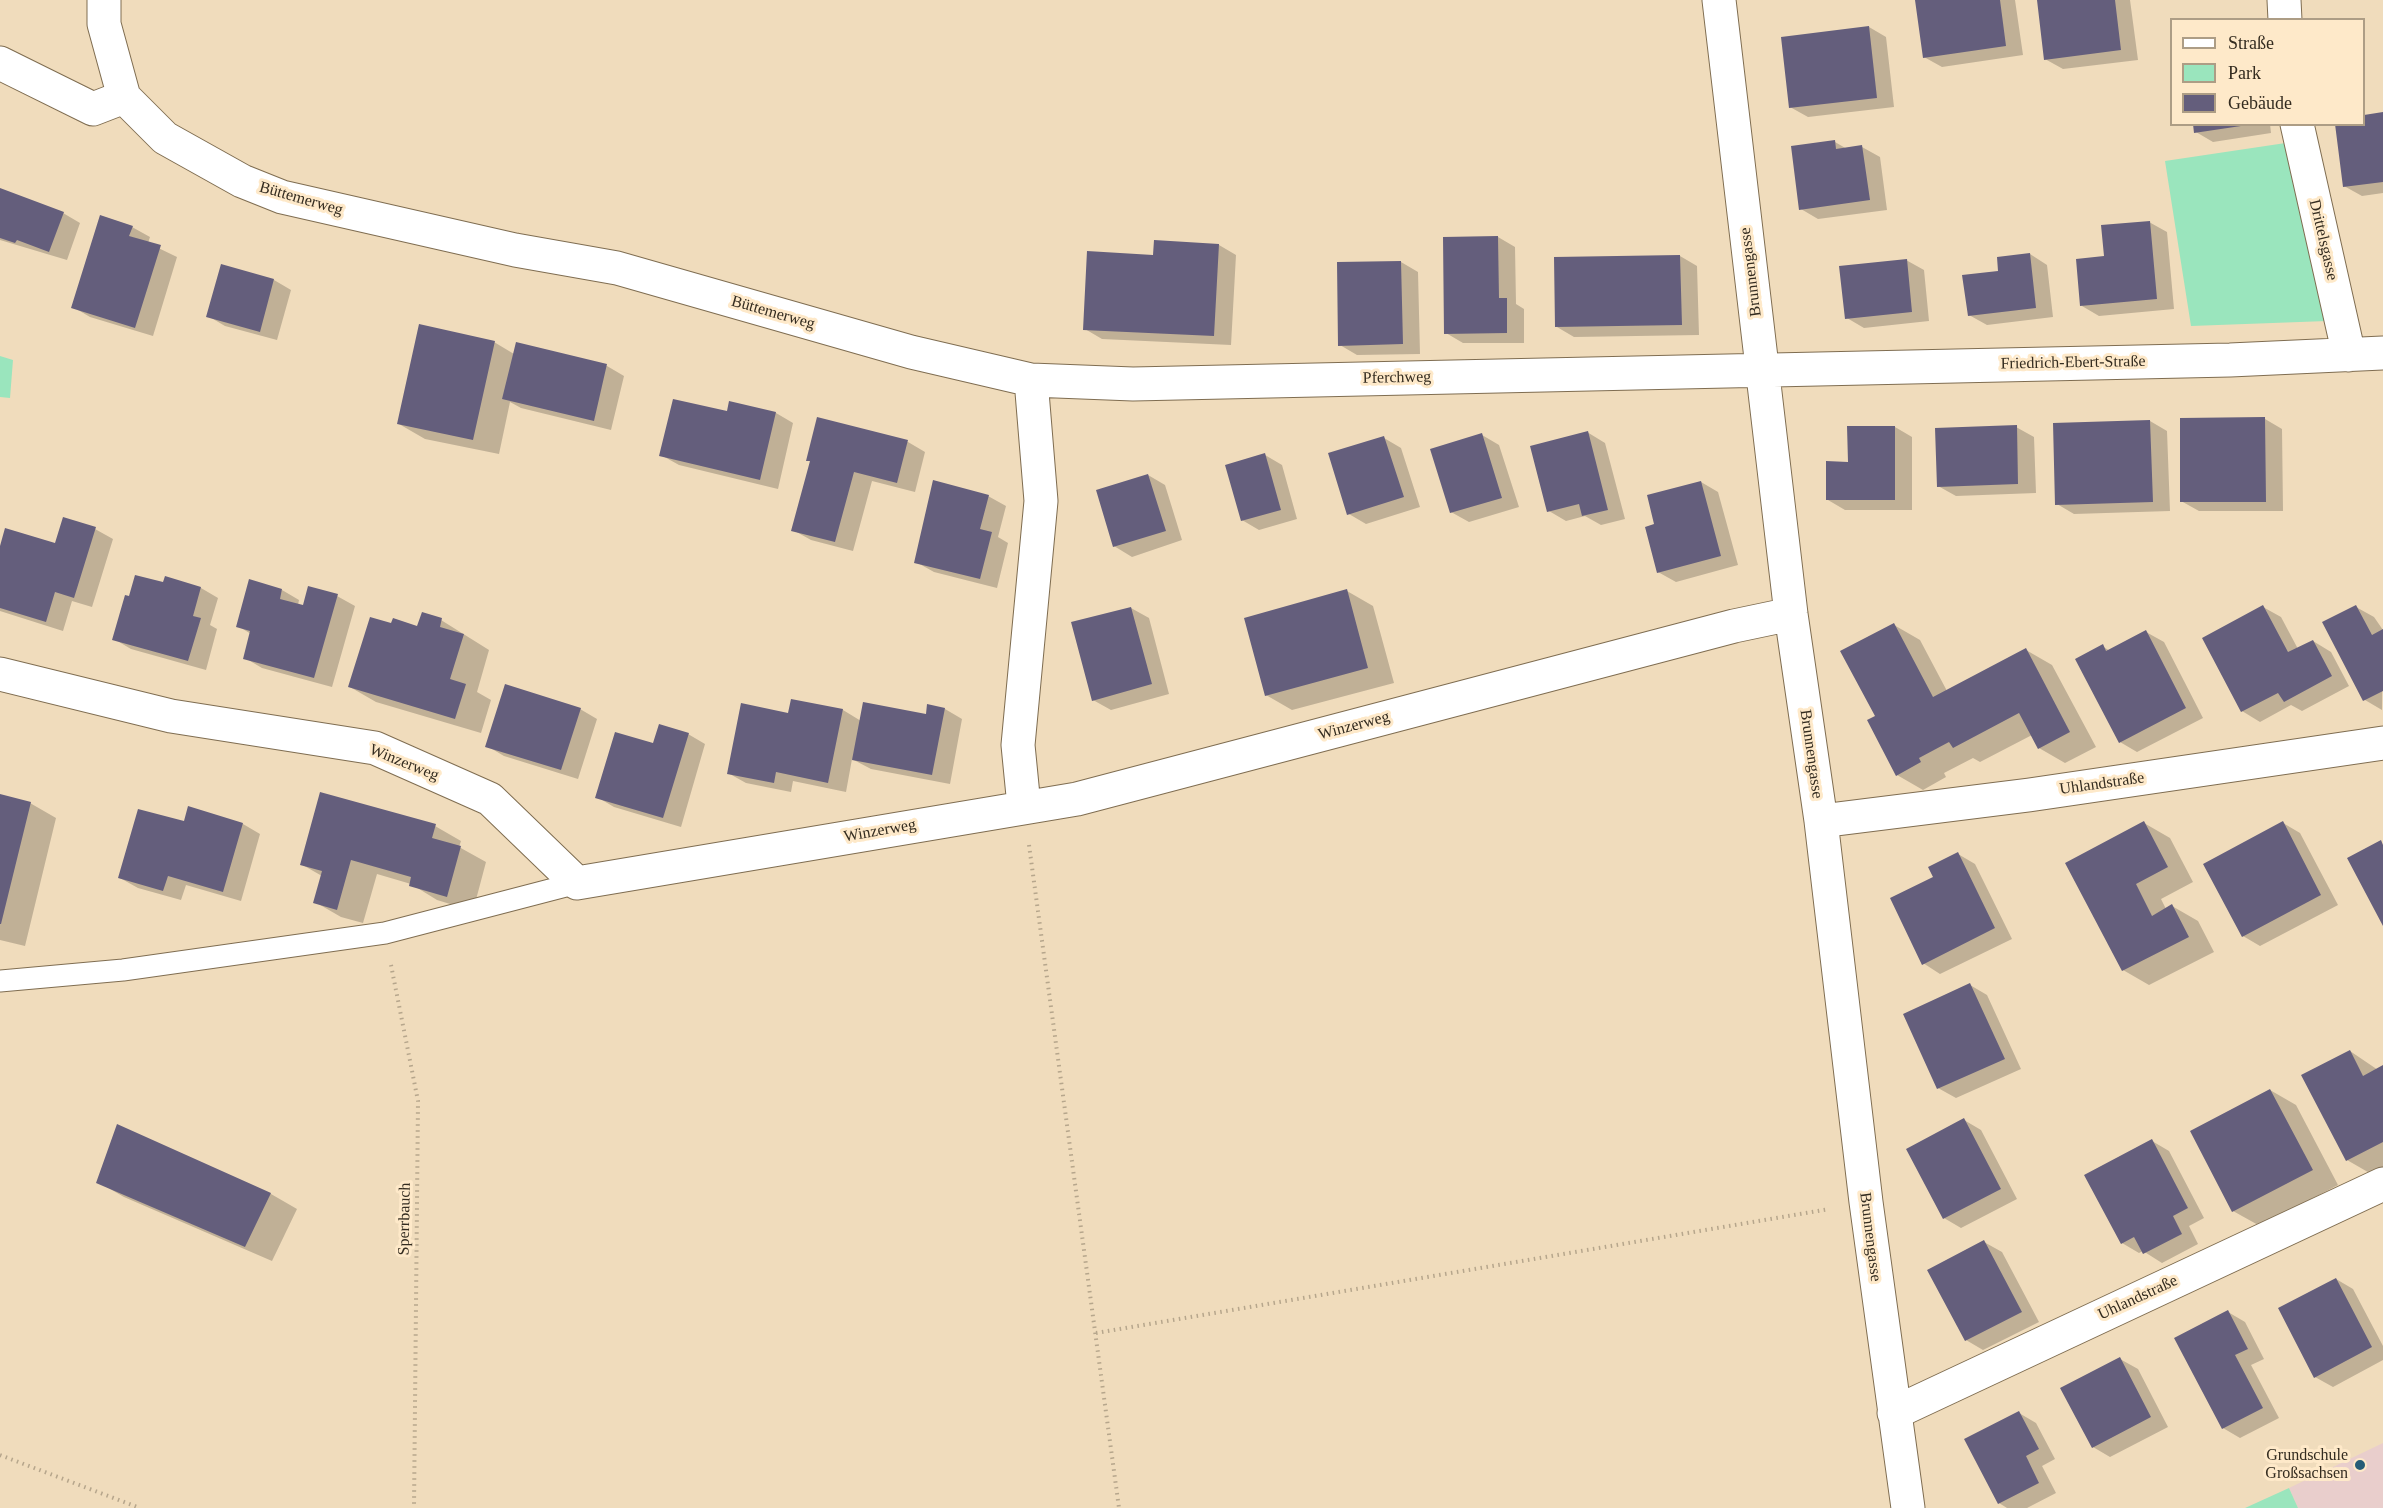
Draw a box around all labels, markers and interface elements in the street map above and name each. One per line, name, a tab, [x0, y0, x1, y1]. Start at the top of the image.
legend	[2170, 18, 2365, 126]
text: Straße	[2228, 33, 2274, 53]
text: Park	[2228, 63, 2261, 83]
text: Gebäude	[2228, 93, 2292, 113]
street label: Büttemerweg	[257, 178, 345, 220]
street label: Drittelsgasse	[2304, 198, 2342, 282]
street label: Brunnengasse	[1736, 226, 1766, 318]
street label: Büttemerweg	[729, 292, 817, 334]
street label: Friedrich-Ebert-Straße	[2000, 352, 2146, 374]
street label: Pferchweg	[1363, 368, 1431, 388]
street label: Winzerweg	[1316, 707, 1392, 745]
street label: Brunnengasse	[1795, 708, 1827, 800]
street label: Winzerweg	[367, 740, 441, 786]
street label: Uhlandstraße	[2058, 769, 2146, 799]
street label: Winzerweg	[842, 815, 918, 847]
street label: Sperrbauch	[395, 1182, 415, 1256]
street label: Brunnengasse	[1855, 1191, 1885, 1283]
street label: Uhlandstraße	[2095, 1271, 2181, 1325]
place label: Grundschule Großsachsen	[2265, 1446, 2348, 1484]
marker: Grundschule Großsachsen	[2353, 1458, 2367, 1472]

